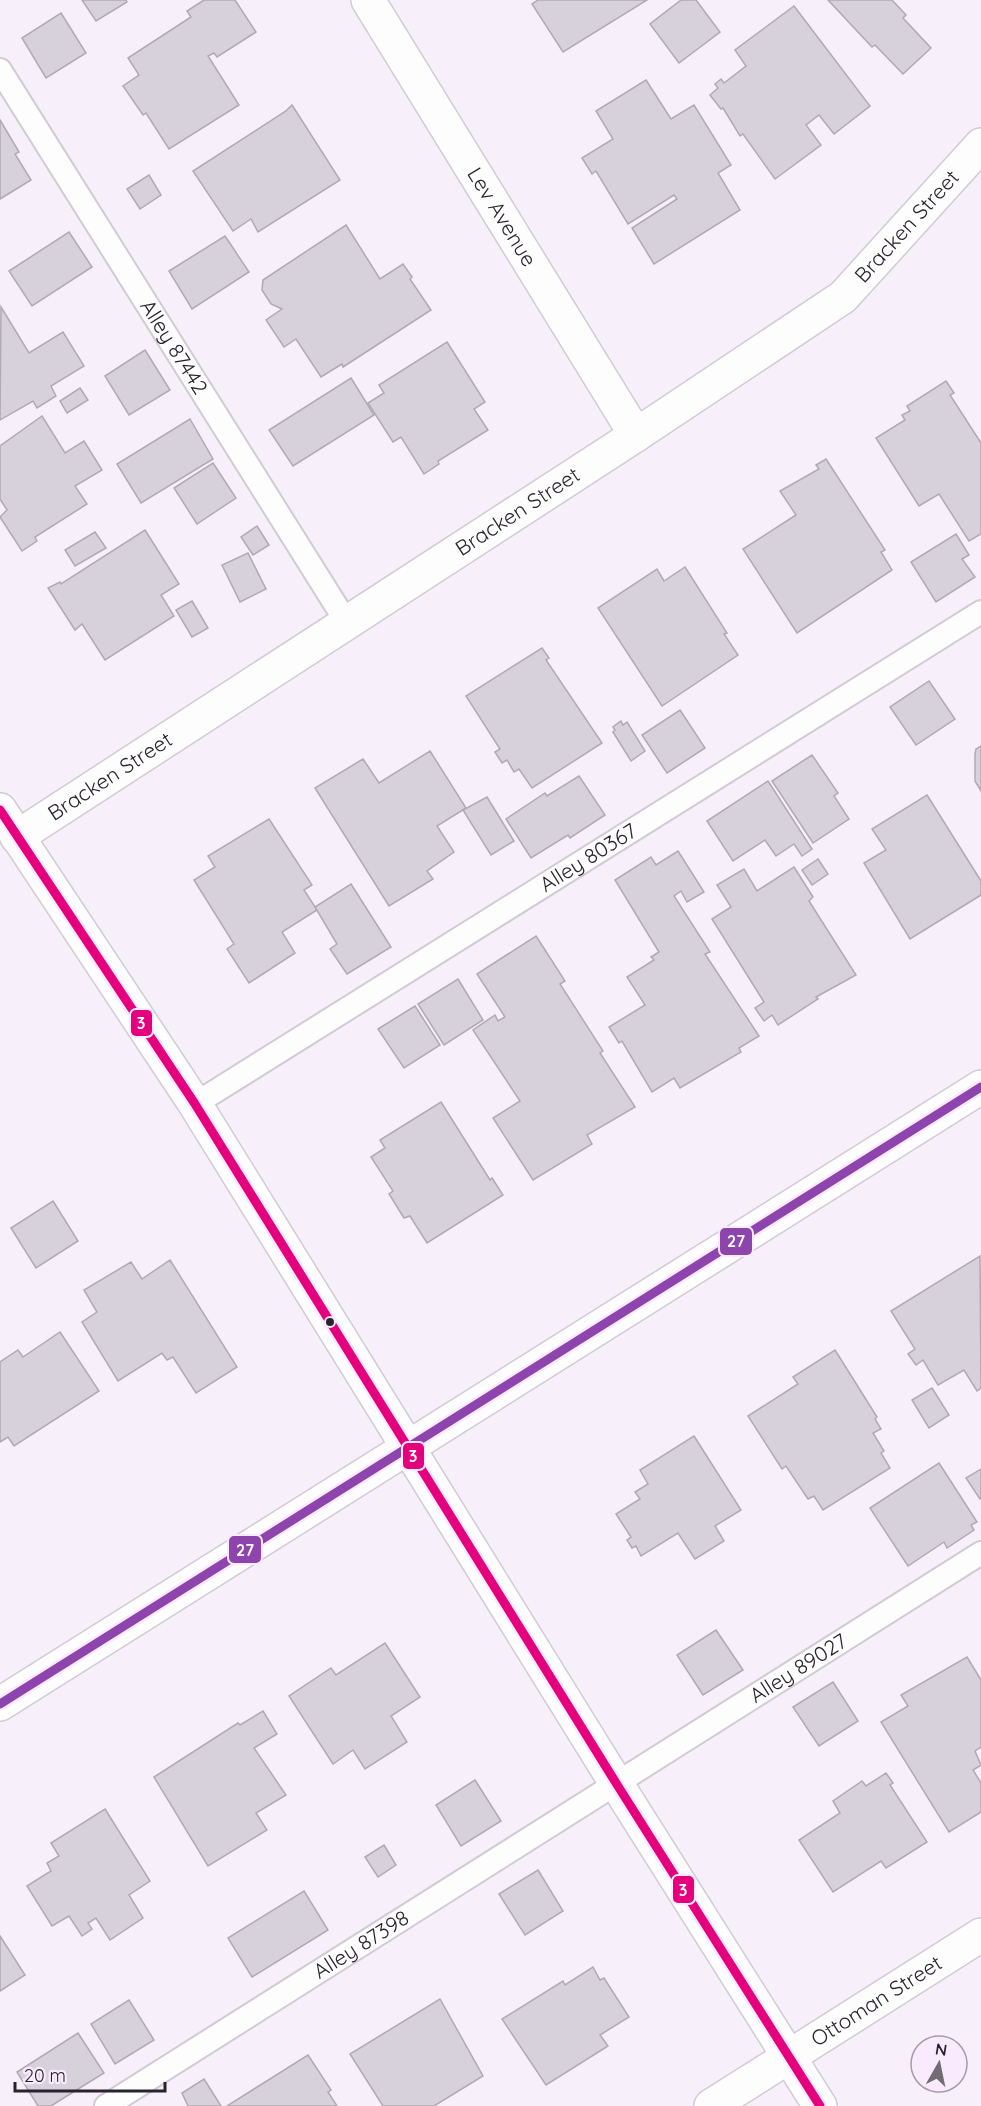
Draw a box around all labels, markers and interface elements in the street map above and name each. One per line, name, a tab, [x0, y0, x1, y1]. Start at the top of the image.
street label: Lev Avenue	[462, 162, 543, 271]
street label: Bracken Street	[848, 164, 964, 288]
street label: Alley 87442	[135, 294, 214, 399]
street label: Bracken Street	[450, 461, 584, 561]
street label: Bracken Street	[42, 726, 177, 826]
street label: Alley 80367	[534, 817, 641, 897]
line badge: 3	[130, 1009, 153, 1037]
text: 3	[137, 1013, 145, 1033]
line badge: 27	[719, 1227, 753, 1256]
text: 27	[727, 1231, 745, 1251]
unlabelled marker	[324, 1316, 336, 1328]
line badge: 3	[402, 1442, 425, 1470]
text: 3	[409, 1446, 417, 1466]
line badge: 27	[228, 1535, 262, 1564]
text: 27	[236, 1540, 254, 1560]
street label: Alley 89027	[744, 1627, 851, 1708]
line badge: 3	[672, 1875, 695, 1904]
text: 3	[679, 1880, 687, 1900]
street label: Alley 87398	[308, 1904, 413, 1984]
street label: Ottoman Street	[806, 1949, 946, 2051]
north arrow	[909, 2034, 969, 2094]
text: N	[934, 2038, 949, 2060]
scale bar	[15, 2055, 165, 2093]
text: 20 m	[24, 2064, 66, 2087]

